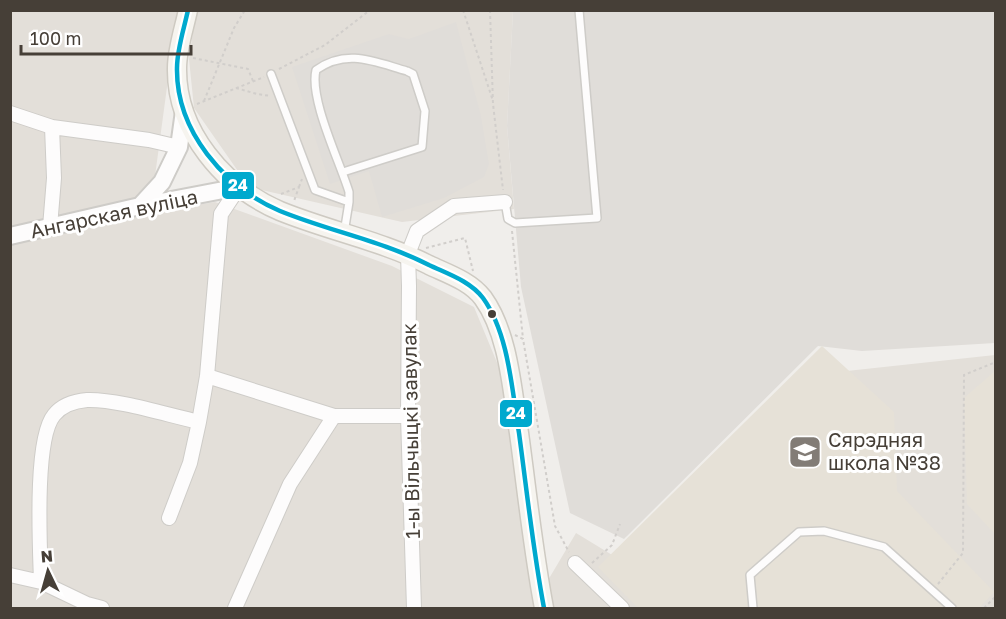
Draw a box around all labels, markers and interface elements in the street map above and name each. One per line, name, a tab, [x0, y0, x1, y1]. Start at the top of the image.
scale bar	[21, 18, 190, 56]
text: 100 m	[30, 27, 81, 49]
line badge: 24	[221, 171, 255, 200]
text: 24	[228, 175, 248, 195]
street label: Ангарская вуліца	[28, 184, 200, 242]
unlabelled marker	[486, 308, 498, 320]
street label: 1-ы Вільчыцкі завулак	[396, 323, 424, 539]
line badge: 24	[499, 399, 533, 428]
text: 24	[506, 403, 526, 423]
place label: Сярэдняя школа №38	[828, 427, 941, 474]
school or university icon: Сярэдняя школа №38	[787, 434, 823, 470]
north arrow	[18, 541, 78, 601]
text: N	[40, 546, 54, 567]

